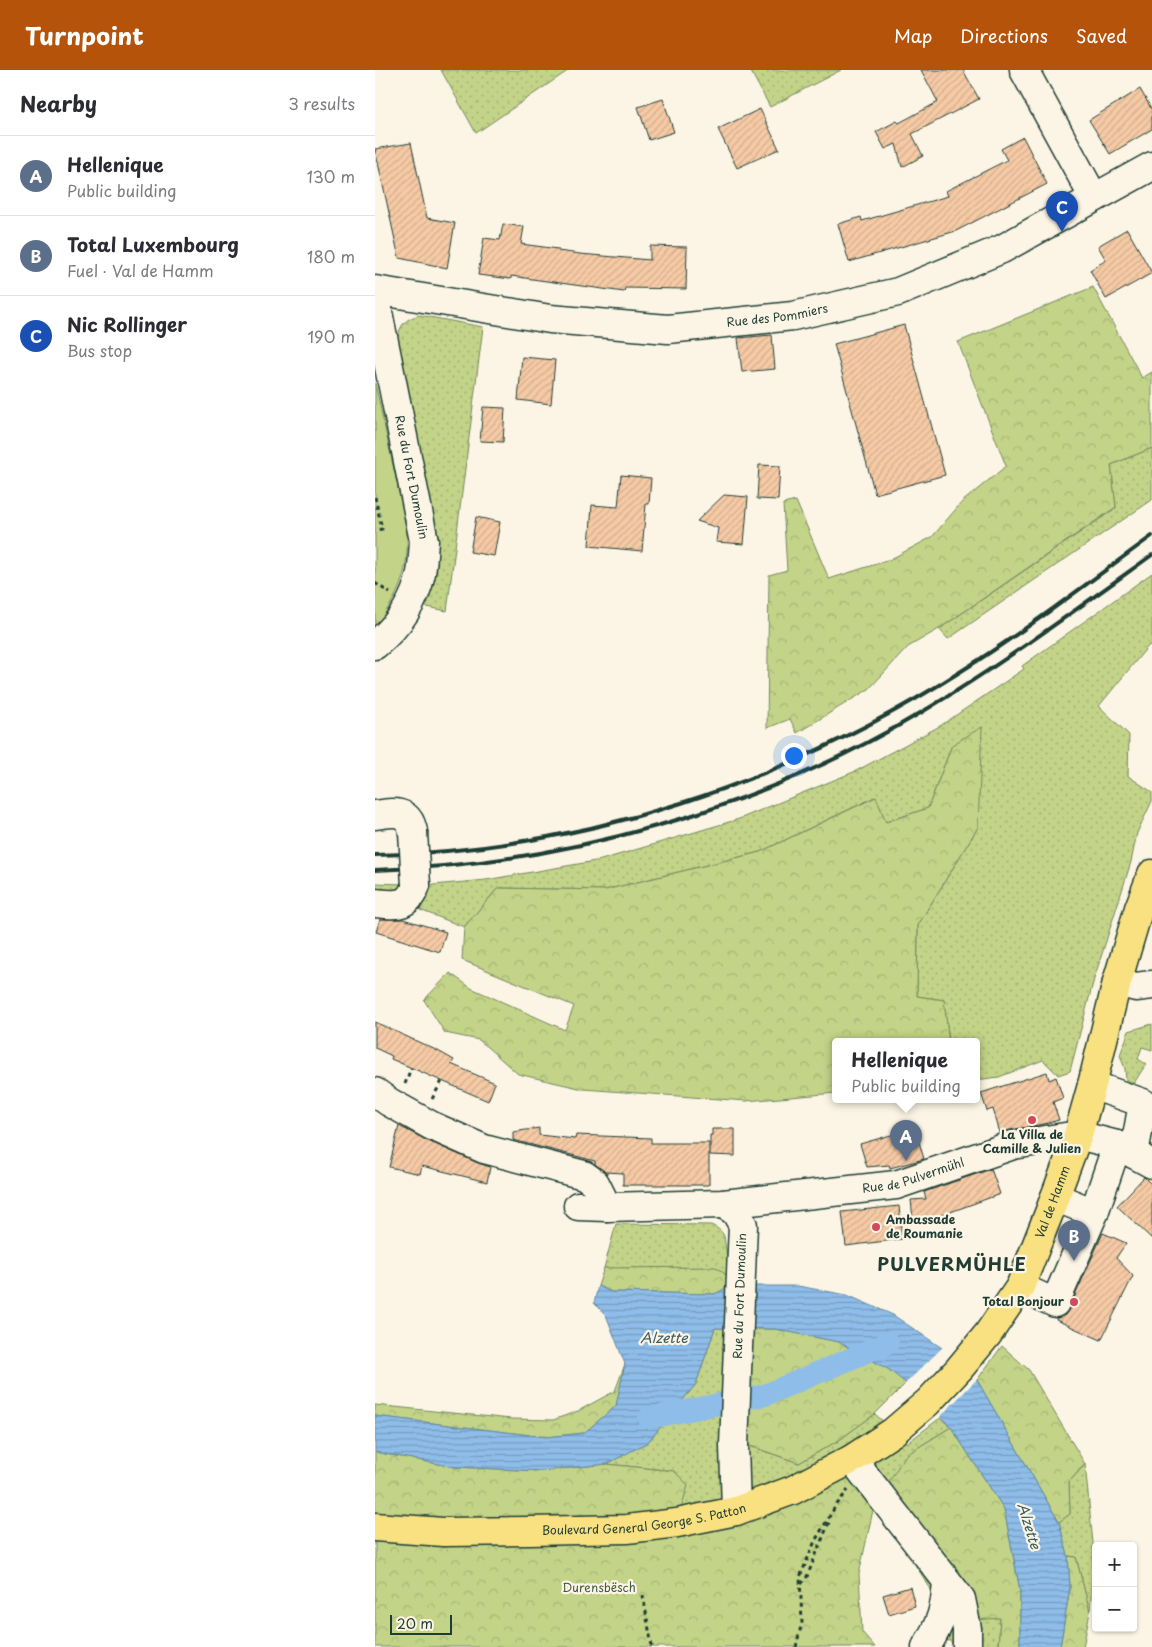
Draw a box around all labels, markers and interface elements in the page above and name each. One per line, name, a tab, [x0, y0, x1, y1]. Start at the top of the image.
text: Turnpoint	[25, 17, 144, 53]
text: Map	[894, 22, 932, 49]
text: Directions	[960, 22, 1048, 49]
text: Saved	[1076, 22, 1127, 49]
text: Nearby	[20, 87, 97, 119]
text: 3 results	[288, 91, 355, 115]
text: Hellenique	[67, 150, 164, 178]
text: A	[30, 164, 42, 188]
text: 130 m	[307, 164, 355, 188]
text: Public building	[67, 178, 177, 202]
pin: C	[1046, 191, 1078, 232]
text: Total Luxembourg	[67, 230, 239, 258]
text: B	[31, 244, 41, 268]
text: 180 m	[307, 244, 355, 268]
text: Fuel · Val de Hamm	[67, 258, 214, 282]
street label: Rue des Pommiers	[726, 298, 830, 331]
text: Nic Rollinger	[67, 310, 187, 338]
text: C	[30, 324, 42, 348]
text: 190 m	[307, 324, 355, 348]
text: Bus stop	[67, 338, 132, 362]
street label: Rue du Fort Dumoulin	[391, 414, 433, 541]
your location	[781, 743, 807, 769]
popup	[832, 1038, 980, 1103]
text: Hellenique	[851, 1045, 948, 1073]
text: Public building	[851, 1073, 961, 1097]
marker: La Villa de Camille & Julien	[1026, 1114, 1038, 1126]
pin: A	[890, 1120, 922, 1161]
place label: La Villa de Camille & Julien	[983, 1125, 1081, 1157]
street label: Rue de Pulvermühl	[861, 1152, 966, 1197]
street label: Val de Hamm	[1030, 1163, 1074, 1241]
place label: Ambassade de Roumanie	[885, 1210, 963, 1242]
pin: B	[1058, 1220, 1090, 1261]
marker: Ambassade de Roumanie	[870, 1221, 882, 1233]
street label: Rue du Fort Dumoulin	[728, 1233, 750, 1359]
district label: PULVERMÜHLE	[877, 1250, 1027, 1277]
place label: Total Bonjour	[982, 1292, 1065, 1310]
marker: Total Bonjour	[1068, 1296, 1080, 1308]
water label: Alzette	[640, 1327, 689, 1348]
street label: Boulevard General George S. Patton	[542, 1498, 748, 1539]
water label: Alzette	[1012, 1500, 1047, 1553]
map controls	[1092, 1542, 1137, 1632]
button: +	[1092, 1542, 1137, 1587]
park label: Durensbësch	[562, 1578, 636, 1596]
button: −	[1092, 1587, 1137, 1632]
scale bar	[390, 1612, 453, 1635]
text: 20 m	[397, 1613, 433, 1634]

